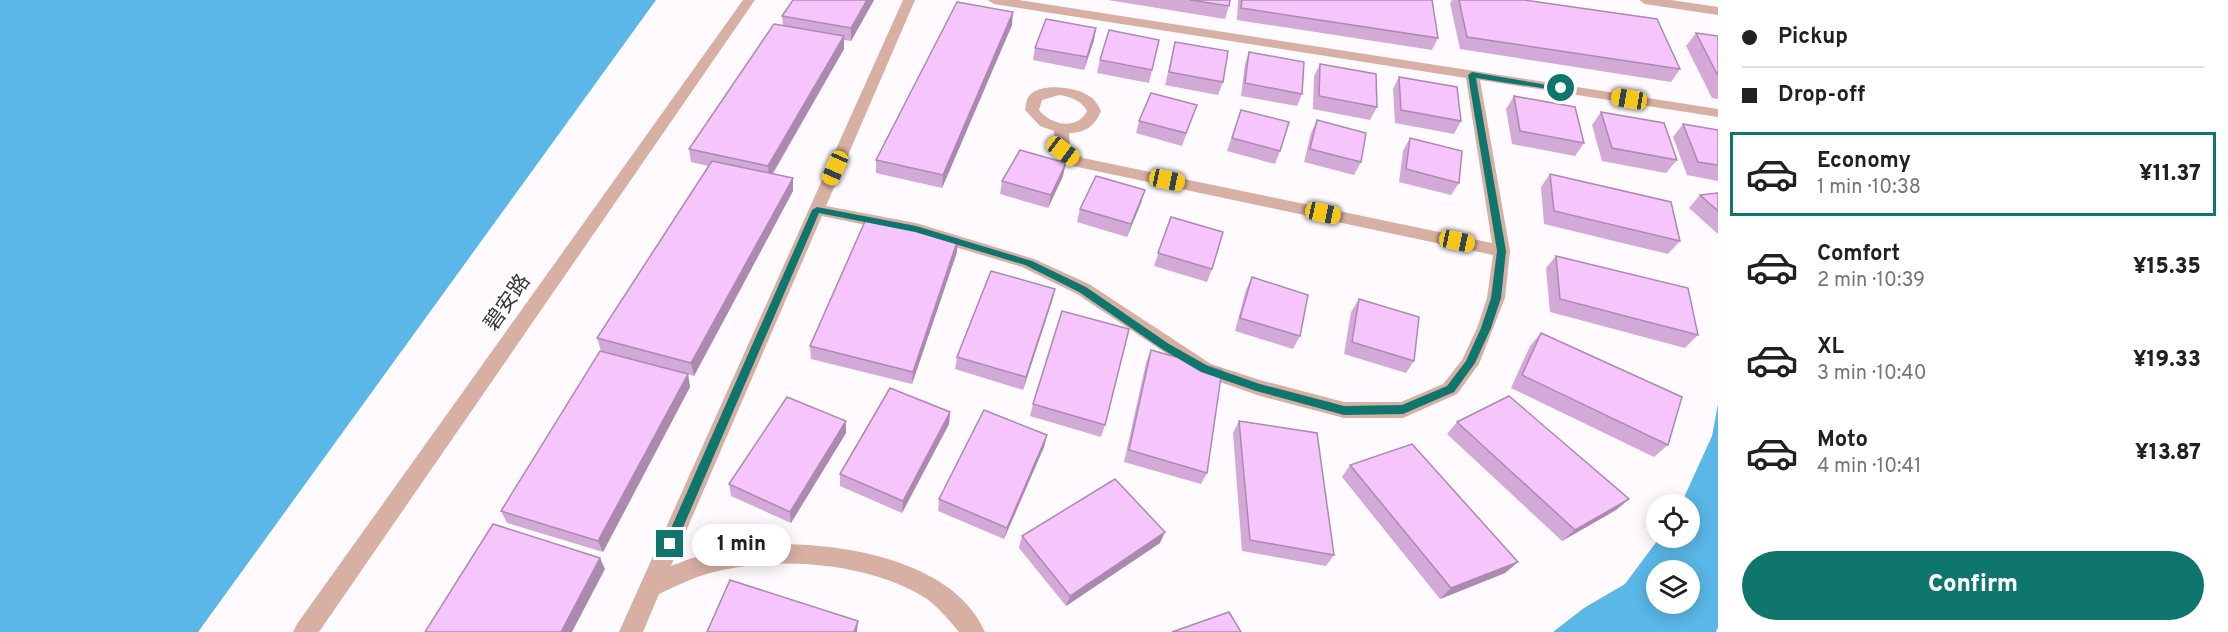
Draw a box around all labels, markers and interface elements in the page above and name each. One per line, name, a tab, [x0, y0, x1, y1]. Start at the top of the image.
text: Pickup	[1778, 24, 1848, 51]
route start	[1547, 74, 1574, 101]
text: Drop-off	[1778, 82, 1865, 109]
car	[1610, 87, 1648, 111]
car	[1043, 133, 1083, 169]
icon: car	[1745, 147, 1799, 201]
car	[819, 148, 851, 188]
text: Economy	[1817, 148, 1911, 175]
text: ¥11.37	[2139, 161, 2201, 188]
car	[1148, 167, 1186, 193]
text: 1 min · 10:38	[1817, 175, 1921, 201]
car	[1304, 200, 1342, 226]
car	[1438, 228, 1476, 254]
icon: car	[1745, 240, 1799, 294]
text: Comfort	[1817, 241, 1900, 268]
text: ¥15.35	[2133, 254, 2201, 281]
text: 2 min · 10:39	[1817, 268, 1925, 294]
street label: 碧安路	[479, 269, 537, 337]
icon: car	[1745, 333, 1799, 387]
text: XL	[1817, 334, 1844, 361]
text: ¥19.33	[2133, 347, 2201, 374]
text: 3 min · 10:40	[1817, 361, 1926, 387]
icon: car	[1745, 426, 1799, 480]
text: Moto	[1817, 427, 1868, 454]
text: ¥13.87	[2135, 440, 2201, 467]
text: 4 min · 10:41	[1817, 454, 1921, 480]
map controls	[1646, 494, 1700, 614]
button: locate	[1646, 494, 1700, 548]
callout: 1 min	[691, 523, 790, 565]
route end	[656, 530, 683, 557]
text: 1 min	[717, 532, 766, 558]
button: Confirm	[1742, 551, 2204, 620]
button: layers	[1646, 560, 1700, 614]

